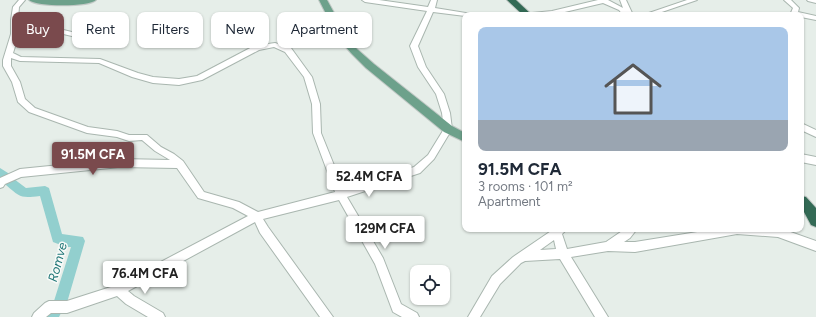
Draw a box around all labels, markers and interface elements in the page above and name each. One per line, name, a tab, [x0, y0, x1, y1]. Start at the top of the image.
chip: Buy	[12, 12, 64, 48]
chip: Rent	[72, 12, 129, 48]
chip: Filters	[137, 12, 203, 48]
chip: New	[211, 12, 269, 48]
chip: Apartment	[277, 12, 372, 48]
icon: home	[597, 53, 669, 125]
pin: 91.5M CFA	[47, 142, 139, 176]
text: 91.5M CFA	[61, 147, 125, 162]
text: 91.5M CFA	[478, 159, 562, 179]
pin: 52.4M CFA	[323, 164, 415, 198]
text: 52.4M CFA	[336, 169, 402, 184]
text: 3 rooms · 101 m²	[478, 179, 573, 194]
text: Apartment	[478, 194, 541, 209]
pin: 129M CFA	[344, 216, 426, 250]
text: 129M CFA	[355, 221, 415, 236]
water label: Romve	[45, 241, 70, 284]
pin: 76.4M CFA	[99, 261, 191, 295]
map controls	[410, 265, 450, 305]
button: locate	[410, 265, 450, 305]
text: 76.4M CFA	[112, 266, 178, 281]

